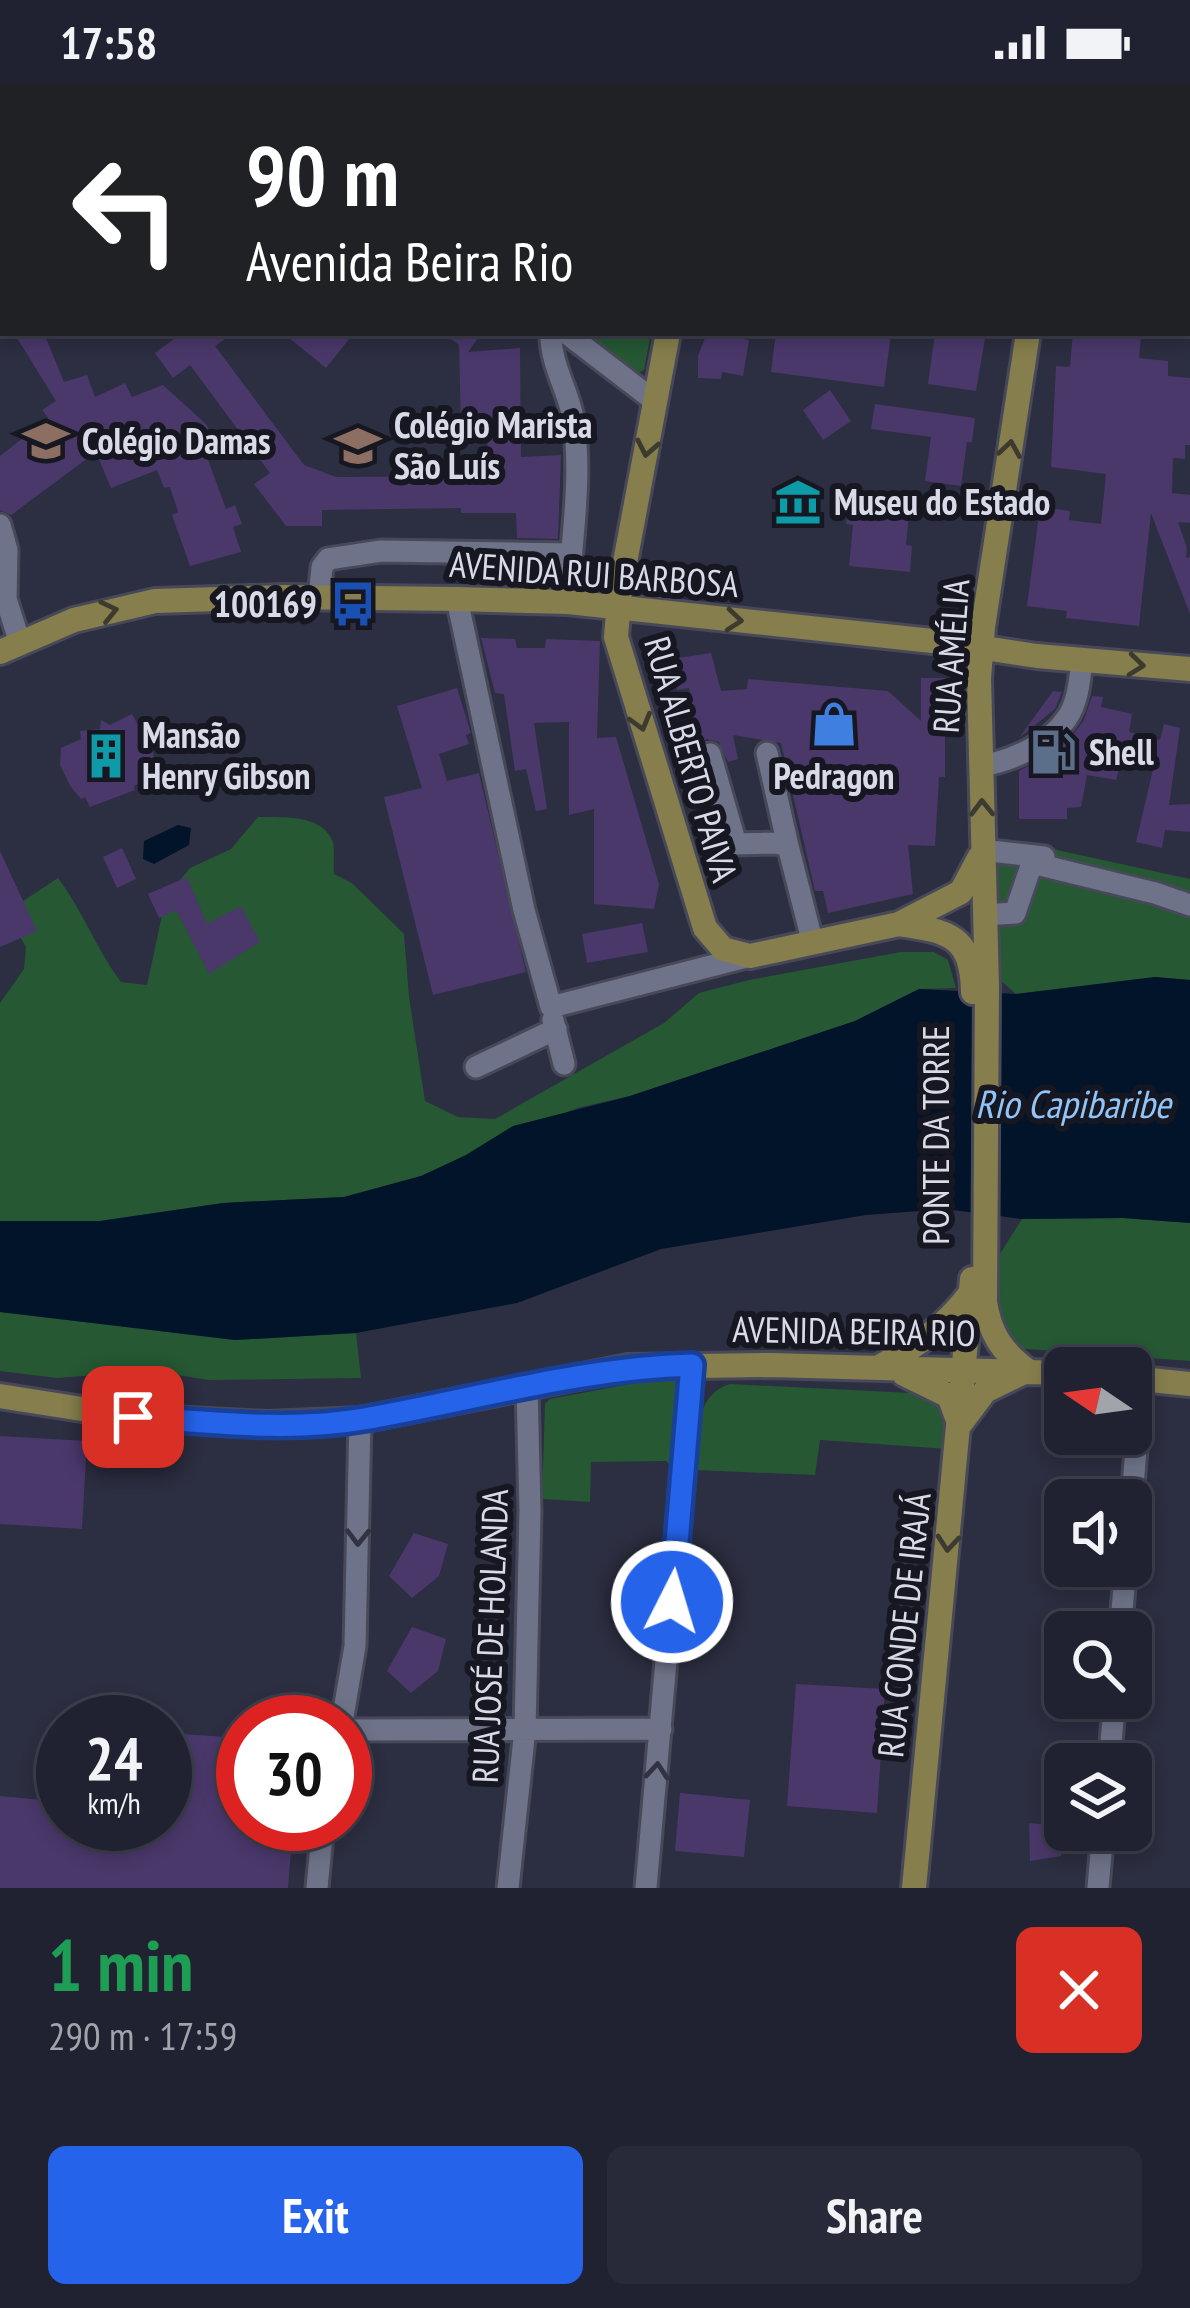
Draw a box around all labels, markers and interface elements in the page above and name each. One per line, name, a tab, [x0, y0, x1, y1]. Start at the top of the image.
text: 17:58	[60, 13, 157, 71]
text: 90 m	[246, 120, 399, 229]
icon: left	[48, 132, 204, 288]
text: Avenida Beira Rio	[246, 226, 573, 296]
place label: Colégio Marista São Luís	[394, 401, 592, 489]
school or university icon: Colégio Damas	[21, 416, 71, 466]
place label: Colégio Damas	[82, 417, 271, 464]
school or university icon: Colégio Marista São Luís	[333, 421, 383, 471]
one-way arrow	[635, 438, 661, 458]
one-way arrow	[996, 439, 1022, 458]
museum icon: Museu do Estado	[773, 477, 823, 527]
place label: Museu do Estado	[834, 478, 1050, 525]
street label: AVENIDA RUI BARBOSA	[448, 540, 740, 607]
street label: RUA AMÉLIA	[922, 577, 979, 735]
bus stop icon: 100169	[328, 579, 378, 629]
place label: 100169	[214, 580, 317, 627]
one-way arrow	[99, 600, 119, 625]
one-way arrow	[725, 607, 744, 632]
street label: RUA ALBERTO PAIVA	[634, 631, 749, 887]
one-way arrow	[1127, 652, 1146, 677]
shop icon: Pedragon	[809, 699, 859, 749]
place label: Mansão Henry Gibson	[142, 711, 310, 799]
one-way arrow	[627, 711, 652, 732]
fuel station icon: Shell	[1028, 727, 1078, 777]
place label: Shell	[1089, 728, 1154, 775]
building icon: Mansão Henry Gibson	[81, 731, 131, 781]
place label: Pedragon	[773, 752, 895, 799]
one-way arrow	[969, 798, 995, 817]
street label: PONTE DA TORRE	[912, 1025, 959, 1245]
water label: Rio Capibaribe	[975, 1078, 1174, 1129]
street label: AVENIDA BEIRA RIO	[732, 1305, 976, 1356]
north arrow	[1044, 1347, 1152, 1455]
map controls	[1044, 1347, 1152, 1851]
pin	[82, 1366, 184, 1468]
icon: arrive	[100, 1384, 166, 1450]
button: sound	[1044, 1479, 1152, 1587]
street label: RUA JOSÉ DE HOLANDA	[461, 1488, 518, 1784]
street label: RUA CONDE DE IRAJÁ	[866, 1490, 941, 1760]
one-way arrow	[345, 1528, 371, 1547]
one-way arrow	[936, 1534, 961, 1553]
position arrow	[609, 1539, 735, 1665]
button: search	[1044, 1611, 1152, 1719]
speed limit sign: 30	[216, 1695, 372, 1851]
text: 24	[85, 1719, 143, 1797]
button: layers	[1044, 1743, 1152, 1851]
one-way arrow	[644, 1762, 669, 1781]
text: km/h	[87, 1783, 141, 1822]
text: 1 min	[48, 1918, 193, 2011]
button: close	[1016, 1927, 1142, 2053]
text: 290 m · 17:59	[48, 2010, 237, 2061]
button: Exit	[48, 2146, 583, 2284]
button: Share	[607, 2146, 1142, 2284]

